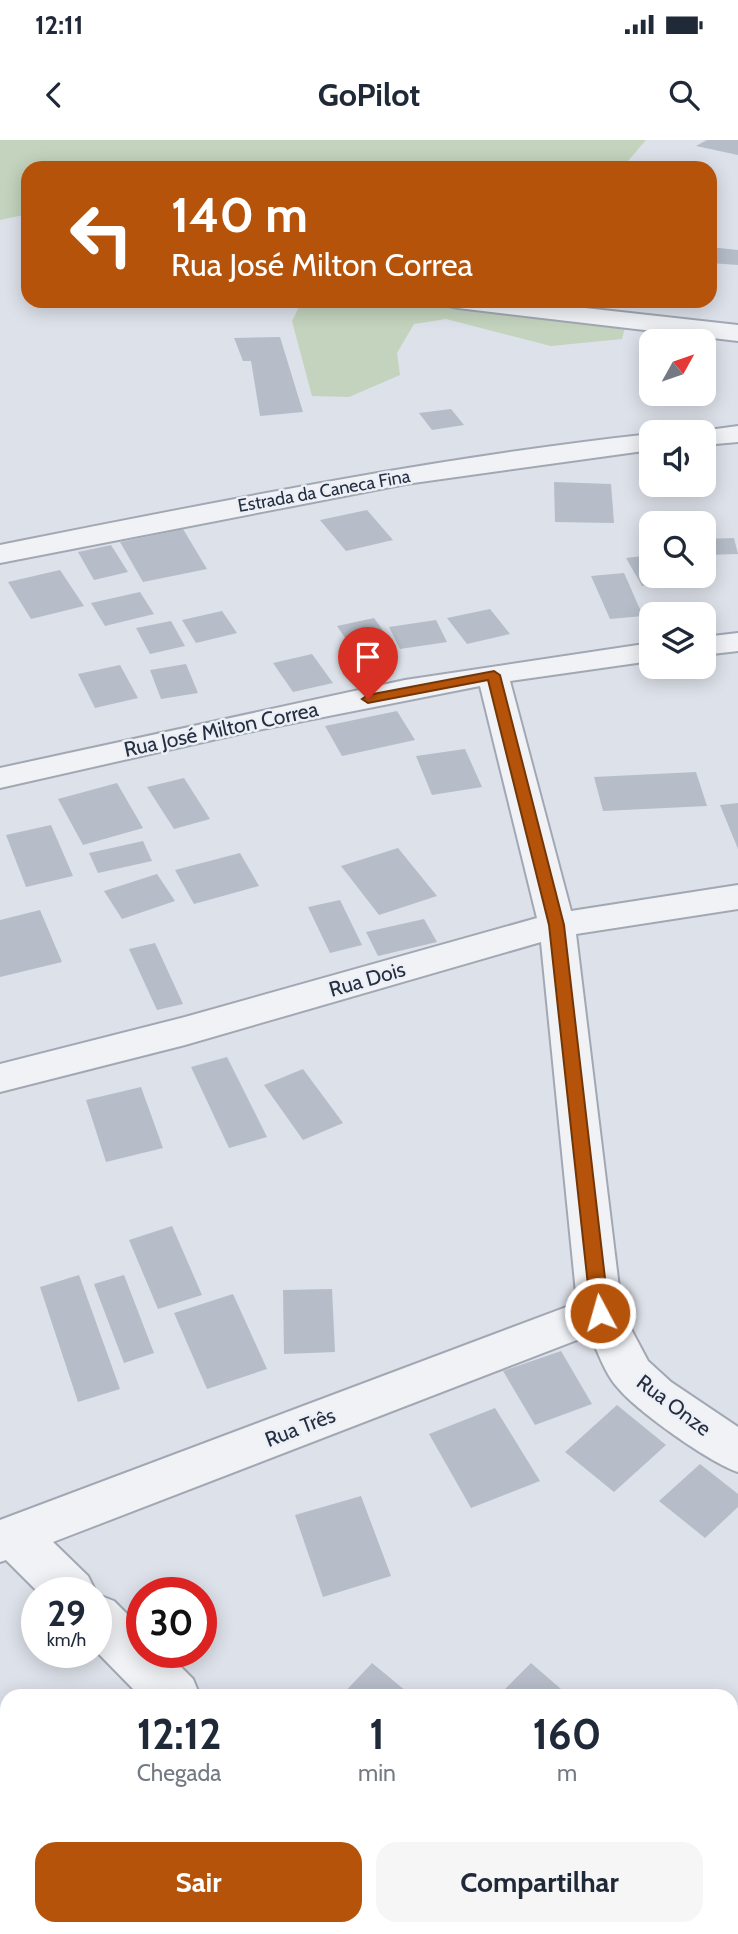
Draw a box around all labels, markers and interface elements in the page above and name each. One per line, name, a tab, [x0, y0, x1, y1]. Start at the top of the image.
text: 12:11	[35, 9, 83, 41]
text: GoPilot	[318, 75, 420, 114]
icon: back	[35, 76, 73, 114]
icon: search	[665, 76, 703, 114]
text: 140 m	[171, 185, 308, 244]
icon: left	[56, 189, 147, 280]
text: Rua José Milton Correa	[171, 245, 473, 284]
north arrow	[639, 329, 716, 406]
map controls	[639, 329, 716, 679]
button: sound	[639, 420, 716, 497]
street label: Estrada da Caneca Fina	[236, 465, 412, 517]
button: search	[639, 511, 716, 588]
button: layers	[639, 602, 716, 679]
pin	[338, 627, 398, 699]
icon: arrive	[349, 638, 387, 676]
street label: Rua José Milton Correa	[121, 696, 321, 762]
street label: Rua Dois	[326, 956, 408, 1002]
position arrow	[563, 1276, 637, 1350]
street label: Rua Onze	[632, 1369, 716, 1441]
street label: Rua Três	[261, 1402, 339, 1452]
speed limit sign: 30	[126, 1577, 217, 1668]
text: 29	[47, 1592, 86, 1635]
text: km/h	[47, 1629, 86, 1651]
text: 12:12	[137, 1708, 221, 1760]
text: 1	[369, 1708, 385, 1760]
text: 160	[533, 1708, 601, 1760]
text: Chegada	[137, 1759, 221, 1787]
text: min	[358, 1759, 396, 1787]
text: m	[557, 1759, 577, 1787]
button: Sair	[35, 1842, 362, 1922]
button: Compartilhar	[376, 1842, 703, 1922]

